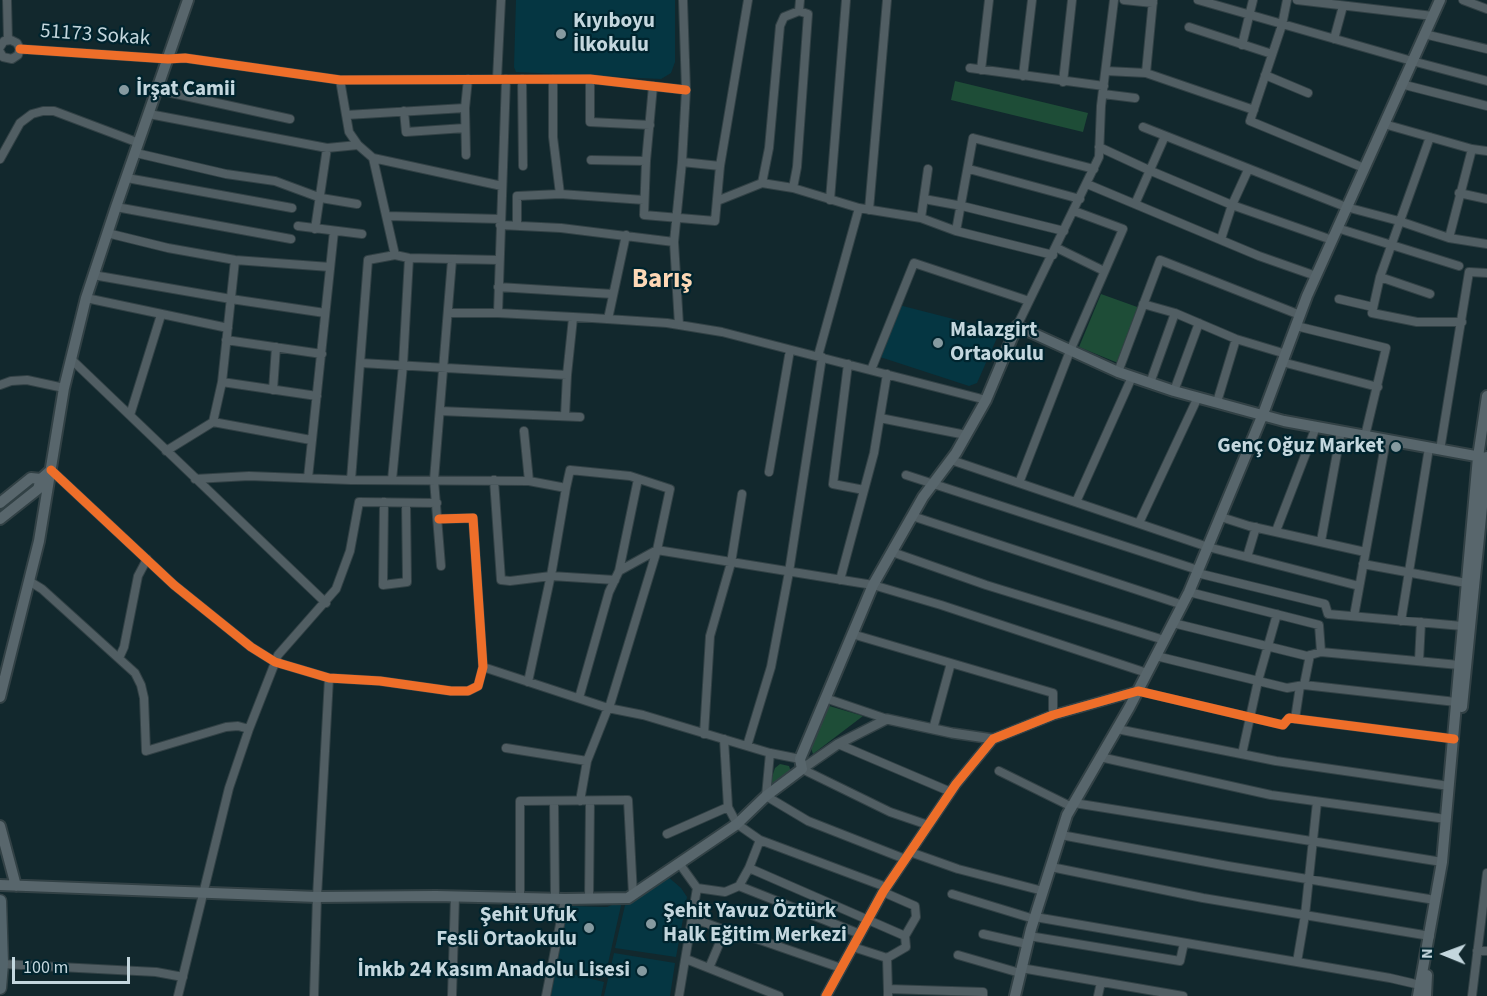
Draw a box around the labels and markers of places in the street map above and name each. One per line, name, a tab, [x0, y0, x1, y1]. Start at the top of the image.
place label: Kıyıboyu İlkokulu	[573, 9, 655, 59]
marker: Kıyıboyu İlkokulu	[554, 27, 568, 41]
place label: İrşat Camii	[136, 77, 236, 103]
marker: İrşat Camii	[117, 83, 131, 97]
place label: Malazgirt Ortaokulu	[950, 318, 1044, 368]
marker: Malazgirt Ortaokulu	[931, 336, 945, 350]
place label: Genç Oğuz Market	[1217, 434, 1384, 460]
marker: Genç Oğuz Market	[1389, 440, 1403, 454]
place label: Şehit Yavuz Öztürk Halk Eğitim Merkezi	[663, 899, 847, 949]
place label: Şehit Ufuk Fesli Ortaokulu	[436, 903, 577, 953]
marker: Şehit Yavuz Öztürk Halk Eğitim Merkezi	[644, 917, 658, 931]
marker: Şehit Ufuk Fesli Ortaokulu	[582, 921, 596, 935]
place label: İmkb 24 Kasım Anadolu Lisesi	[357, 958, 630, 984]
marker: İmkb 24 Kasım Anadolu Lisesi	[635, 964, 649, 978]

